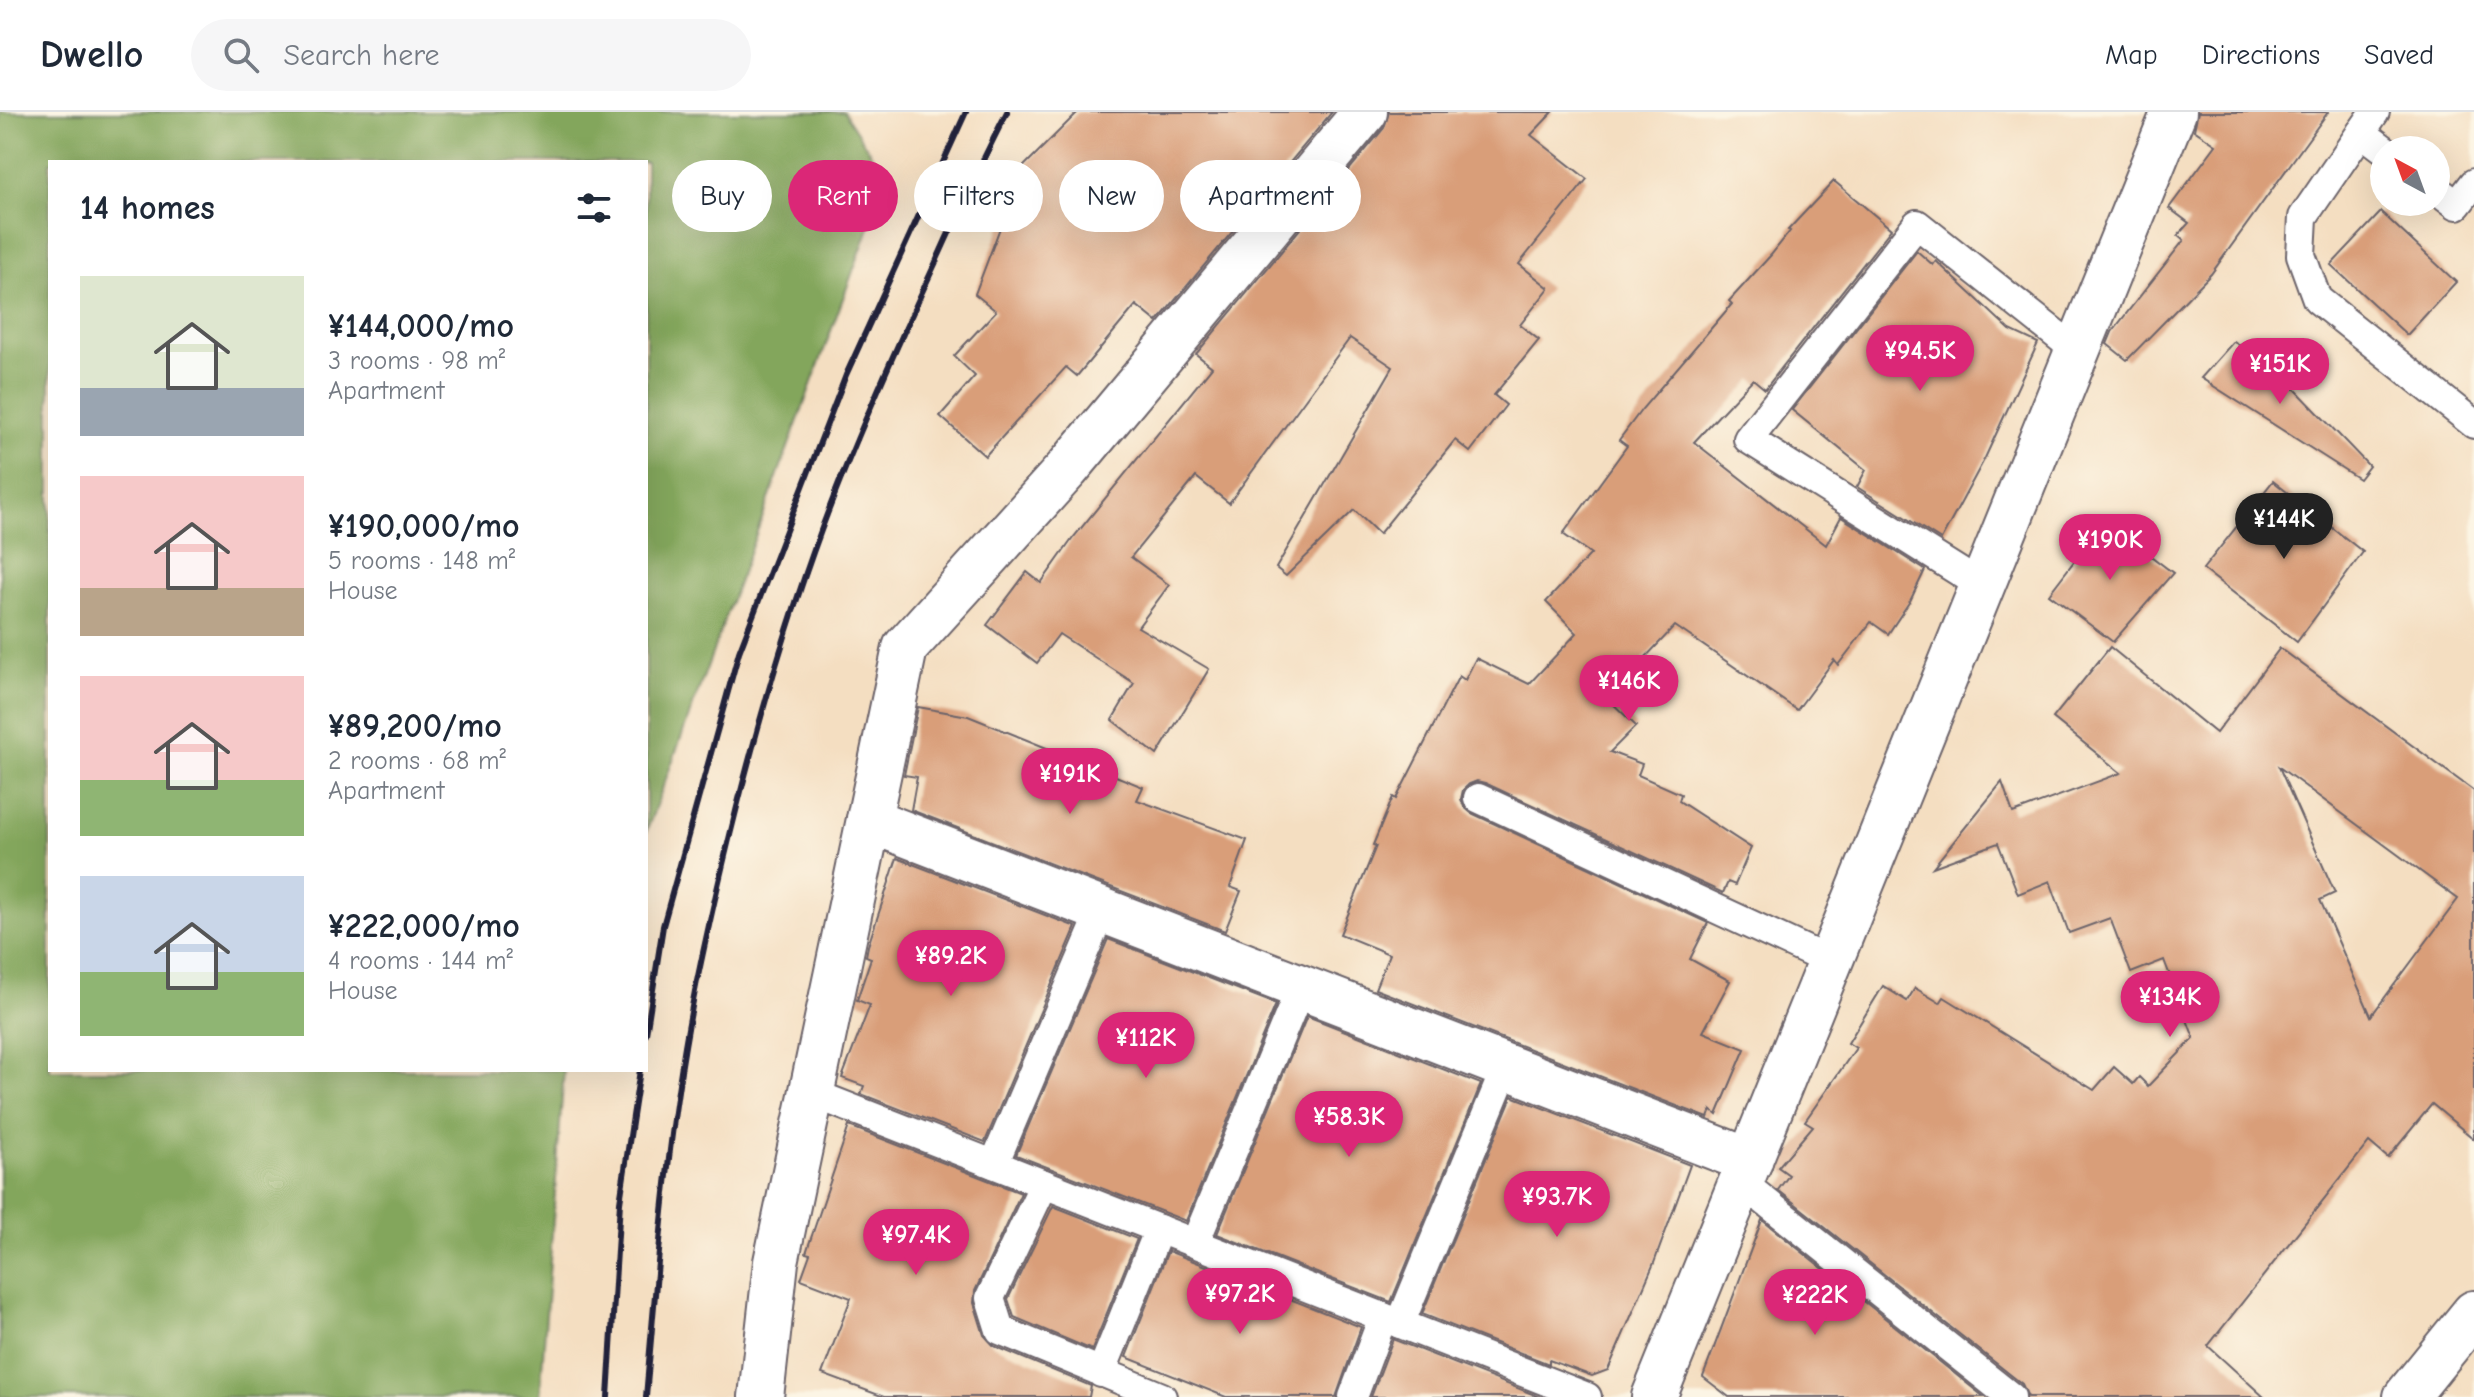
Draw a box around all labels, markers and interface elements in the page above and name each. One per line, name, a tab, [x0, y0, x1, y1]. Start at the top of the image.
search box	[191, 19, 751, 91]
text: Dwello	[40, 33, 143, 77]
icon: search	[219, 33, 263, 77]
text: Search here	[283, 38, 440, 73]
text: Map	[2105, 39, 2158, 71]
text: Directions	[2202, 39, 2320, 71]
text: Saved	[2364, 39, 2434, 71]
north arrow	[2370, 136, 2450, 216]
map controls	[2370, 136, 2450, 216]
chip: Buy	[672, 160, 772, 232]
chip: Rent	[788, 160, 898, 232]
chip: Filters	[914, 160, 1043, 232]
chip: New	[1059, 160, 1164, 232]
chip: Apartment	[1180, 160, 1361, 232]
icon: filters	[572, 186, 616, 230]
text: 14 homes	[80, 188, 215, 228]
text: ¥144,000/mo	[328, 306, 514, 346]
icon: home	[144, 308, 240, 404]
pin: ¥94.5K	[1855, 325, 1985, 393]
text: ¥94.5K	[1884, 336, 1956, 366]
pin: ¥151K	[2224, 338, 2336, 406]
text: 3 rooms · 98 m²	[328, 346, 505, 376]
text: ¥151K	[2249, 349, 2311, 379]
text: Apartment	[328, 376, 444, 406]
pin: ¥144K	[2228, 493, 2340, 561]
text: ¥144K	[2253, 504, 2315, 534]
text: ¥190,000/mo	[328, 506, 520, 546]
icon: home	[144, 508, 240, 604]
pin: ¥190K	[2054, 514, 2166, 582]
text: ¥190K	[2077, 525, 2143, 555]
text: 5 rooms · 148 m²	[328, 546, 515, 576]
text: House	[328, 576, 398, 606]
pin: ¥146K	[1573, 655, 1685, 723]
text: ¥146K	[1597, 666, 1661, 696]
text: ¥89,200/mo	[328, 706, 502, 746]
icon: home	[144, 708, 240, 804]
text: 2 rooms · 68 m²	[328, 746, 506, 776]
pin: ¥191K	[1014, 748, 1126, 816]
text: ¥191K	[1039, 759, 1101, 789]
text: Apartment	[328, 776, 444, 806]
text: ¥222,000/mo	[328, 906, 520, 946]
icon: home	[144, 908, 240, 1004]
pin: ¥89.2K	[886, 930, 1016, 998]
text: ¥89.2K	[915, 941, 987, 971]
text: 4 rooms · 144 m²	[328, 946, 513, 976]
pin: ¥134K	[2114, 971, 2226, 1039]
text: House	[328, 976, 398, 1006]
text: ¥134K	[2139, 982, 2201, 1012]
pin: ¥112K	[1090, 1012, 1202, 1080]
text: ¥112K	[1116, 1023, 1176, 1053]
pin: ¥58.3K	[1284, 1091, 1414, 1159]
text: ¥58.3K	[1313, 1102, 1385, 1132]
pin: ¥93.7K	[1492, 1171, 1622, 1239]
text: ¥93.7K	[1522, 1182, 1592, 1212]
pin: ¥97.4K	[851, 1209, 981, 1277]
text: ¥97.4K	[881, 1220, 951, 1250]
pin: ¥97.2K	[1175, 1268, 1305, 1336]
pin: ¥222K	[1759, 1269, 1871, 1337]
text: ¥97.2K	[1205, 1279, 1275, 1309]
text: ¥222K	[1782, 1280, 1848, 1310]

